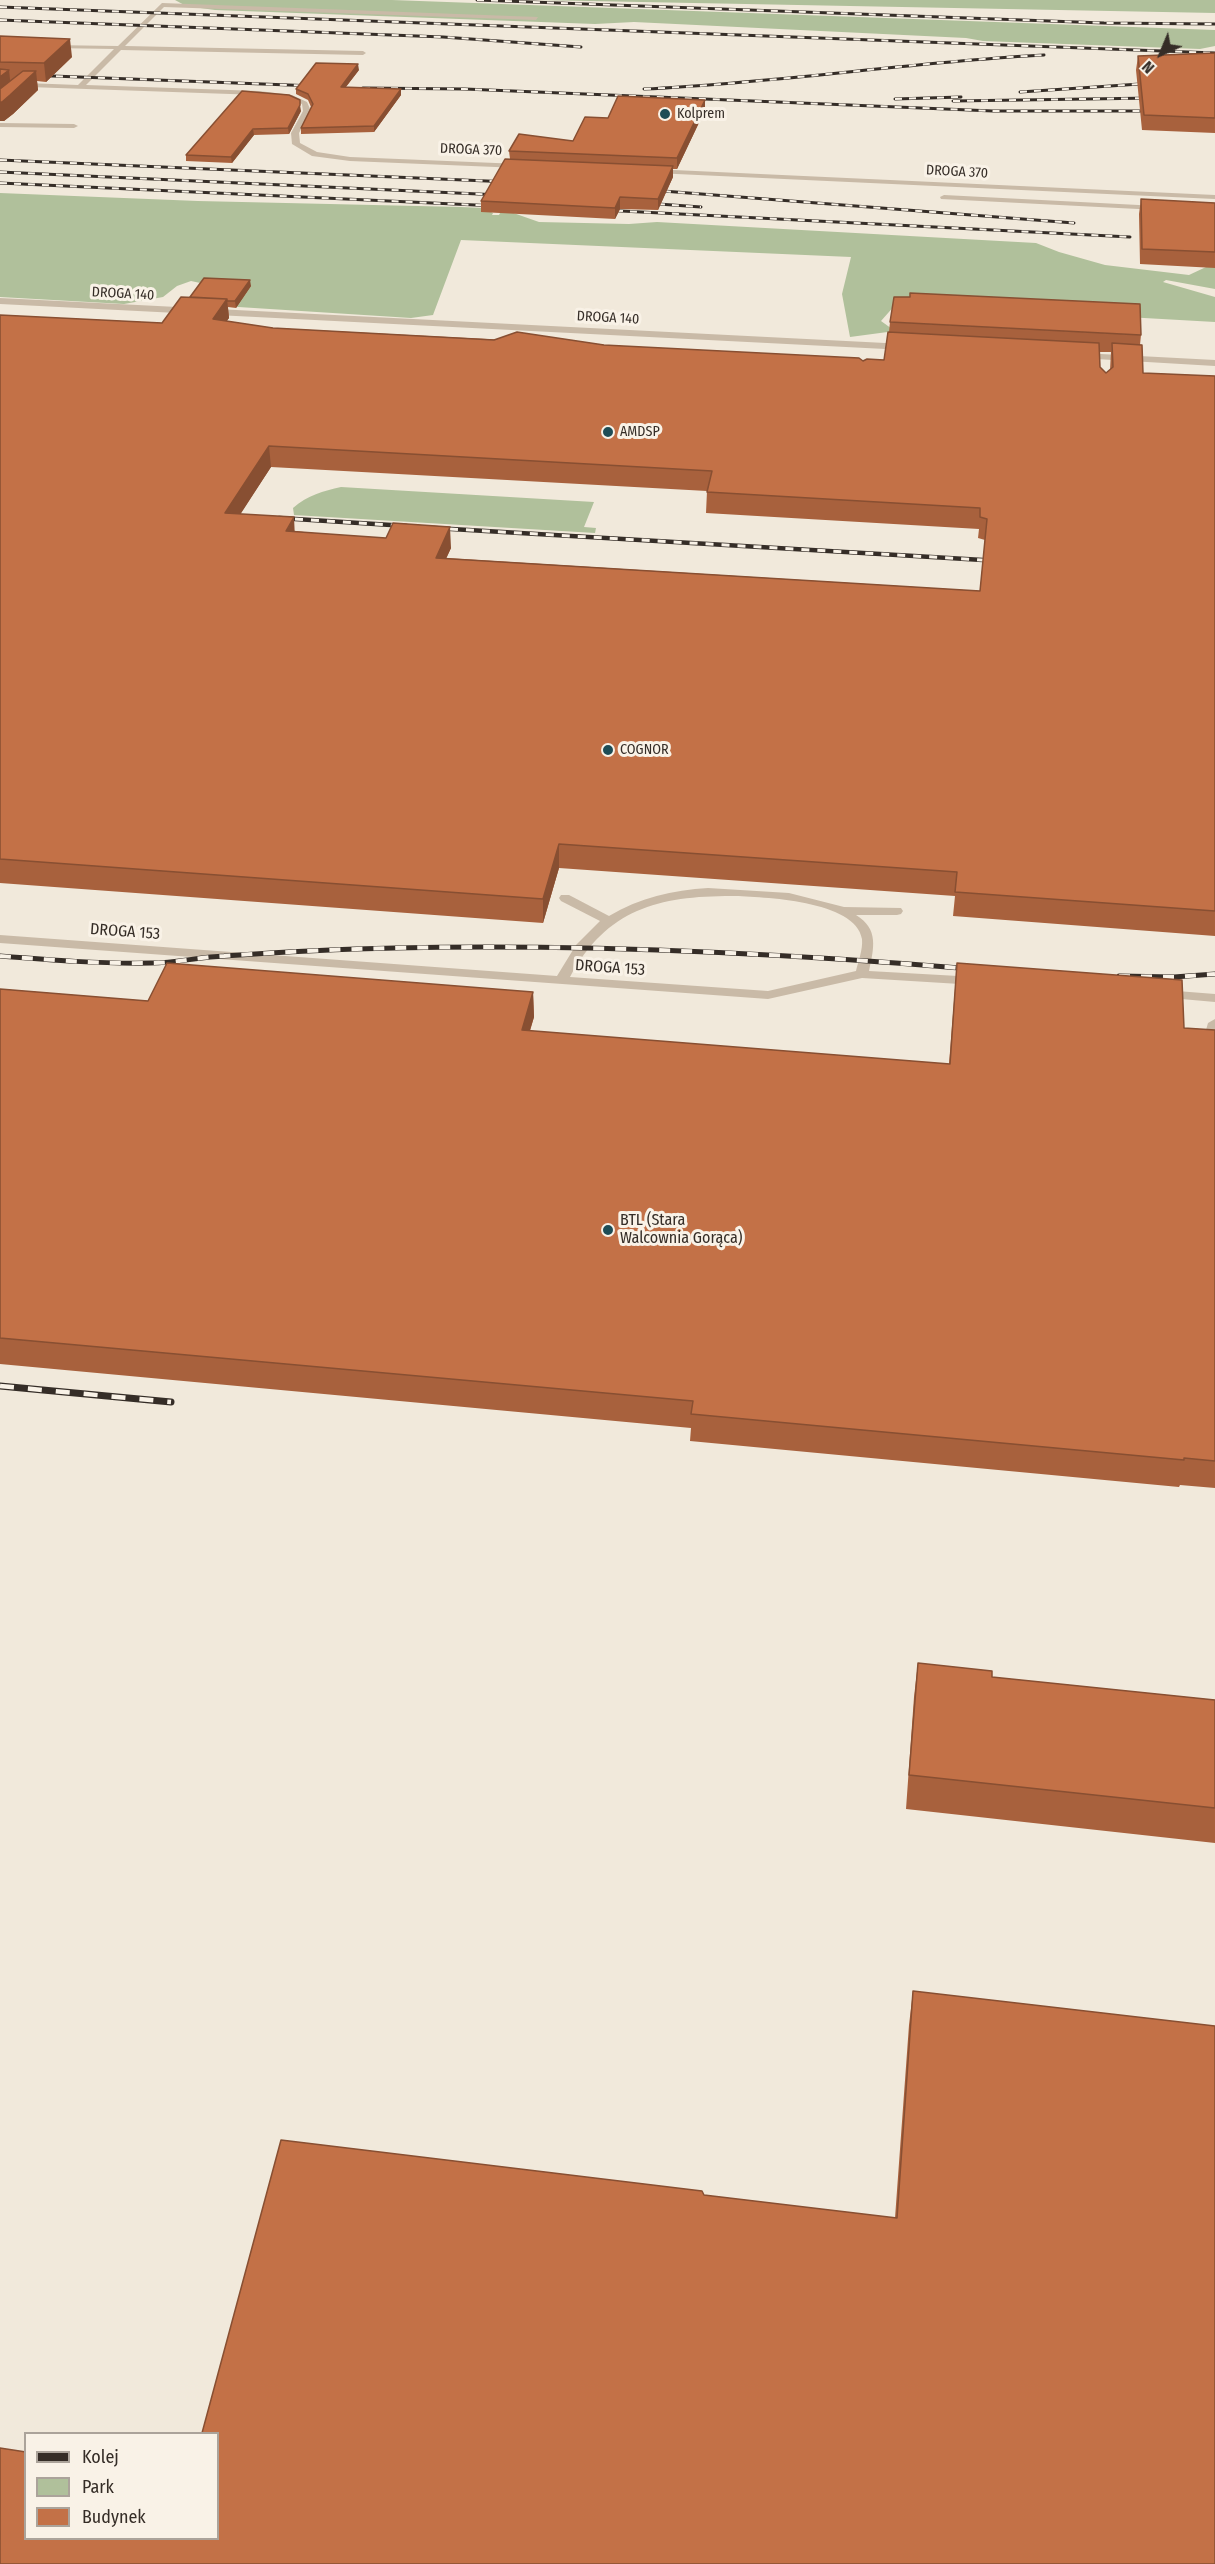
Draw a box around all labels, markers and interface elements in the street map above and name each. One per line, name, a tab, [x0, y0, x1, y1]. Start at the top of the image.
north arrow	[1131, 24, 1191, 84]
text: N	[1138, 57, 1158, 77]
place label: Kolprem	[677, 106, 725, 122]
marker: Kolprem	[658, 107, 672, 121]
street label: DROGA 370	[440, 141, 502, 159]
street label: DROGA 370	[926, 162, 988, 182]
street label: DROGA 140	[91, 284, 155, 304]
street label: DROGA 140	[576, 308, 640, 328]
place label: AMDSP	[620, 424, 660, 440]
marker: AMDSP	[601, 425, 615, 439]
place label: COGNOR	[620, 742, 669, 758]
marker: COGNOR	[601, 743, 615, 757]
street label: DROGA 153	[89, 920, 161, 944]
street label: DROGA 153	[574, 956, 646, 980]
place label: BTL (Stara Walcownia Gorąca)	[620, 1211, 743, 1249]
marker: BTL (Stara Walcownia Gorąca)	[601, 1223, 615, 1237]
legend	[24, 2432, 219, 2540]
text: Kolej	[82, 2446, 119, 2468]
text: Park	[82, 2476, 114, 2498]
text: Budynek	[82, 2506, 146, 2528]

